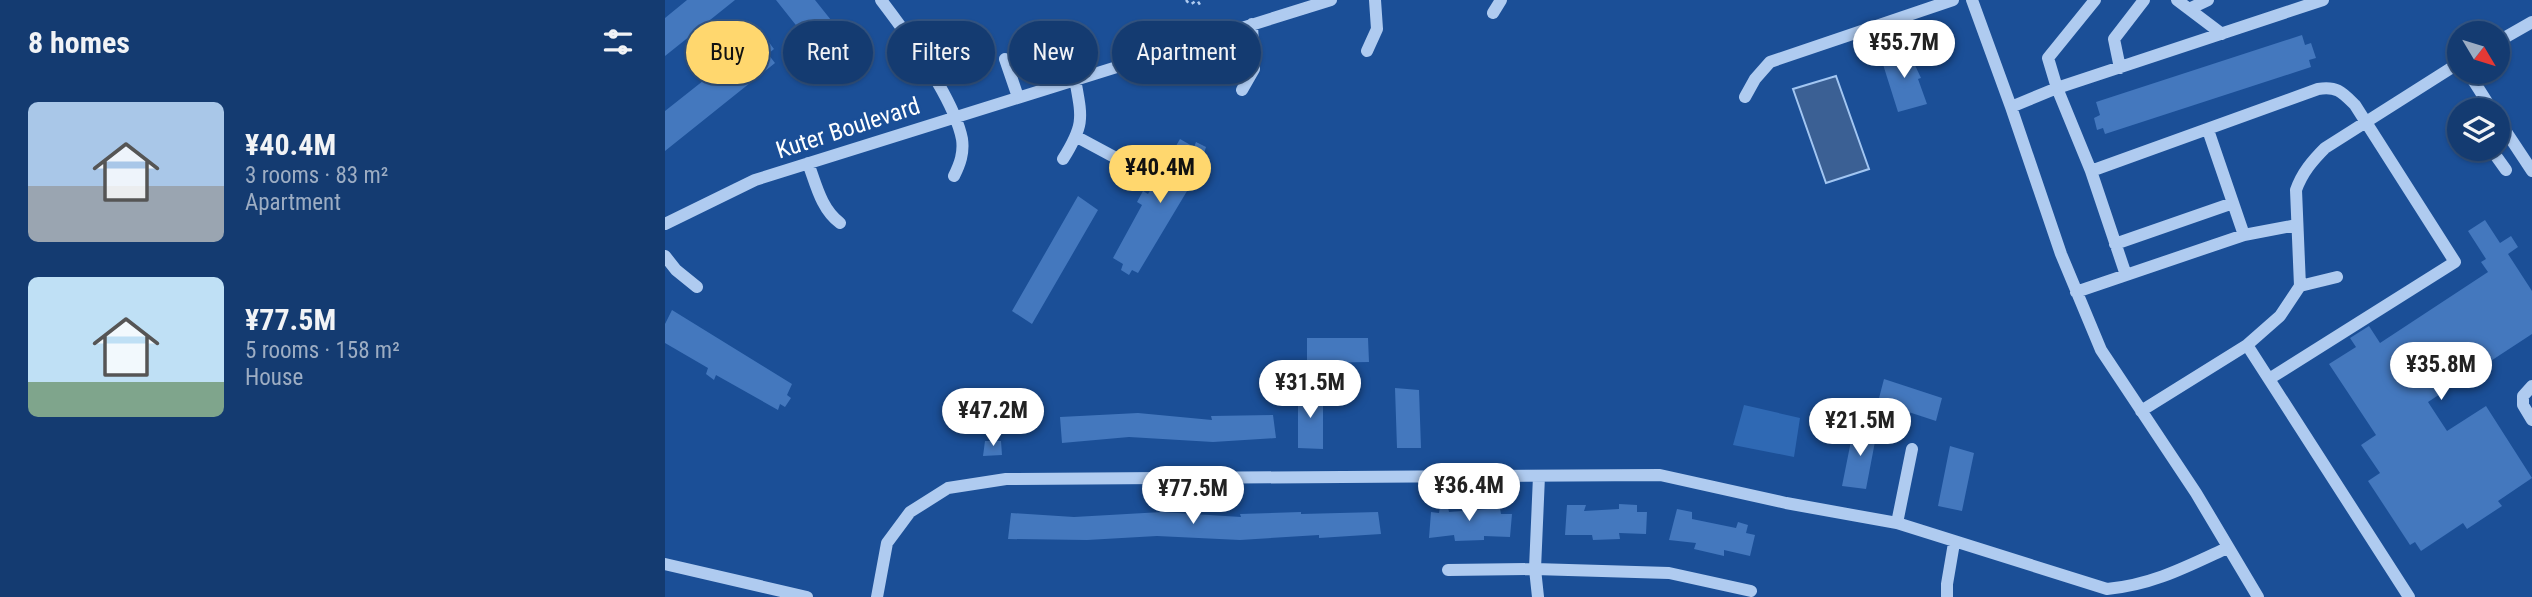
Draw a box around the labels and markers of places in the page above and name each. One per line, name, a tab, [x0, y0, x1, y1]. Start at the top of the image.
pin: ¥55.7M	[1847, 20, 1961, 80]
pin: ¥40.4M	[1103, 146, 1217, 205]
pin: ¥35.8M	[2384, 342, 2498, 402]
pin: ¥31.5M	[1253, 360, 1367, 420]
pin: ¥47.2M	[936, 388, 1050, 448]
pin: ¥21.5M	[1803, 398, 1917, 458]
pin: ¥36.4M	[1412, 463, 1526, 523]
pin: ¥77.5M	[1136, 466, 1250, 526]

